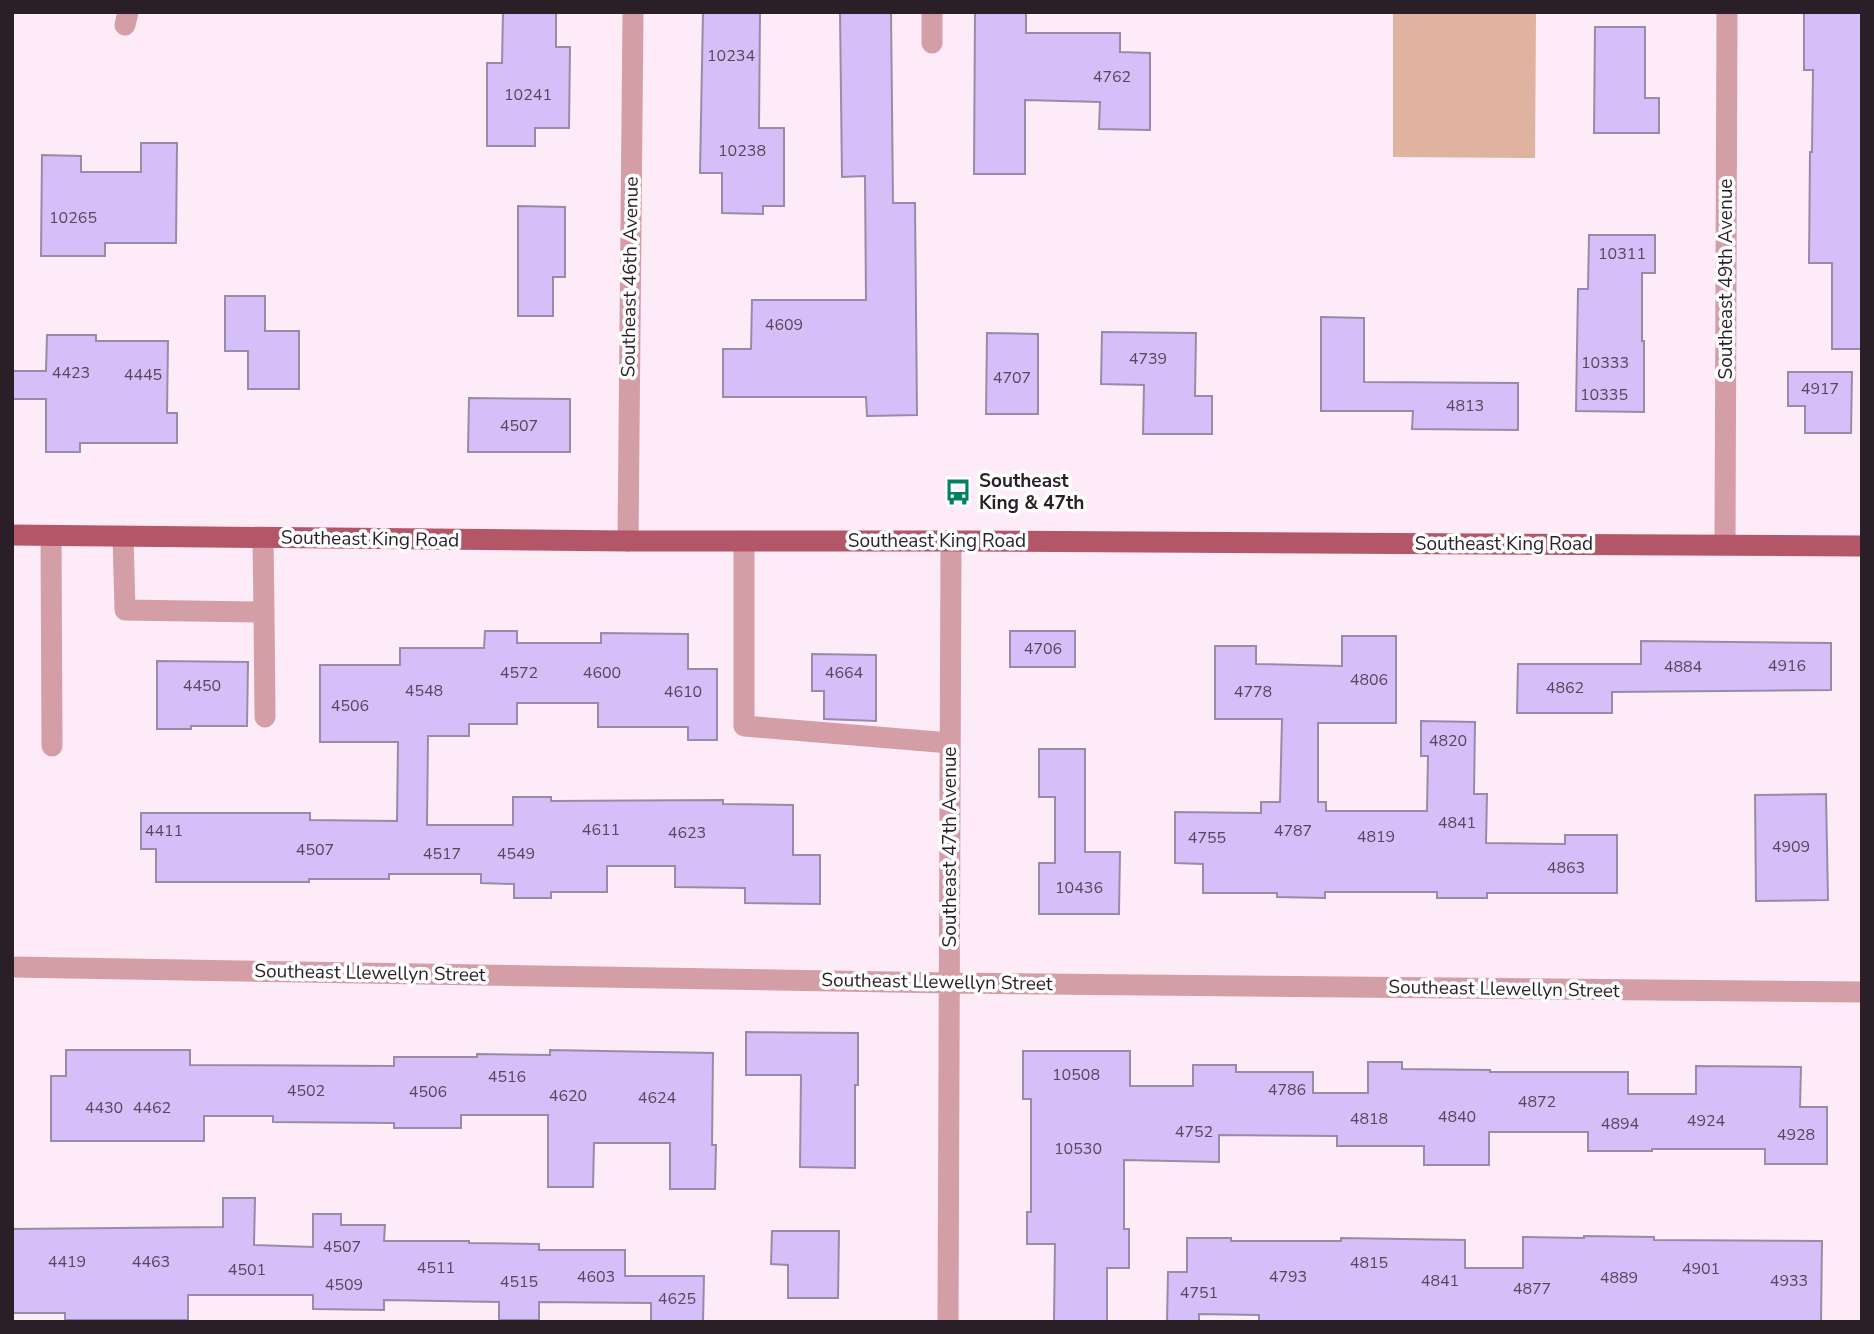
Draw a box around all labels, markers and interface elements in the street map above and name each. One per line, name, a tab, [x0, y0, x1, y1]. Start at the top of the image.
house number: 10234	[707, 45, 755, 67]
house number: 4762	[1093, 66, 1131, 88]
house number: 10241	[504, 84, 552, 106]
house number: 10238	[718, 140, 766, 162]
street label: Southeast 46th Avenue	[615, 176, 645, 378]
street label: Southeast 49th Avenue	[1713, 179, 1739, 379]
house number: 10265	[49, 207, 97, 229]
house number: 10311	[1598, 243, 1646, 265]
house number: 4609	[765, 314, 803, 336]
house number: 4739	[1129, 348, 1167, 370]
house number: 10333	[1581, 352, 1629, 374]
house number: 4423	[52, 362, 90, 384]
house number: 4445	[124, 364, 162, 386]
house number: 4707	[993, 367, 1031, 389]
house number: 4917	[1801, 378, 1839, 400]
house number: 10335	[1580, 384, 1628, 406]
house number: 4813	[1446, 395, 1484, 417]
house number: 4507	[500, 415, 538, 437]
place label: Southeast King & 47th	[979, 468, 1084, 516]
bus stop icon: Southeast King & 47th	[943, 477, 973, 507]
street label: Southeast King Road	[281, 524, 459, 554]
street label: Southeast King Road	[848, 528, 1026, 554]
street label: Southeast King Road	[1415, 531, 1593, 557]
house number: 4706	[1024, 638, 1062, 660]
house number: 4916	[1768, 655, 1806, 677]
house number: 4884	[1664, 656, 1703, 678]
house number: 4572	[500, 662, 538, 684]
house number: 4600	[583, 662, 621, 684]
house number: 4664	[825, 662, 864, 684]
house number: 4806	[1350, 669, 1388, 691]
house number: 4450	[183, 675, 221, 697]
house number: 4862	[1546, 677, 1584, 699]
house number: 4548	[405, 680, 443, 702]
house number: 4610	[664, 681, 702, 703]
house number: 4778	[1234, 681, 1272, 703]
house number: 4506	[331, 695, 369, 717]
house number: 4820	[1429, 730, 1467, 752]
street label: Southeast 47th Avenue	[937, 747, 963, 947]
house number: 4841	[1438, 812, 1476, 834]
house number: 4611	[582, 819, 620, 841]
house number: 4411	[145, 820, 183, 842]
house number: 4787	[1274, 820, 1312, 842]
house number: 4623	[668, 822, 706, 844]
house number: 4819	[1357, 826, 1395, 848]
house number: 4755	[1188, 827, 1226, 849]
house number: 4909	[1772, 836, 1810, 858]
house number: 4507	[296, 839, 334, 861]
house number: 4517	[423, 843, 461, 865]
house number: 4549	[497, 843, 535, 865]
house number: 4863	[1547, 857, 1585, 879]
house number: 10436	[1055, 877, 1103, 899]
street label: Southeast Llewellyn Street	[254, 958, 486, 988]
street label: Southeast Llewellyn Street	[821, 967, 1053, 997]
street label: Southeast Llewellyn Street	[1388, 974, 1620, 1004]
house number: 10508	[1052, 1064, 1100, 1086]
house number: 4516	[488, 1066, 526, 1088]
house number: 4786	[1268, 1079, 1306, 1101]
house number: 4502	[287, 1080, 325, 1102]
house number: 4506	[409, 1081, 447, 1103]
house number: 4620	[549, 1085, 587, 1107]
house number: 4624	[638, 1087, 677, 1109]
house number: 4872	[1518, 1091, 1556, 1113]
house number: 4430	[85, 1097, 123, 1119]
house number: 4462	[133, 1097, 171, 1119]
house number: 4840	[1438, 1106, 1476, 1128]
house number: 4818	[1350, 1108, 1388, 1130]
house number: 4924	[1687, 1110, 1726, 1132]
house number: 4894	[1601, 1113, 1640, 1135]
house number: 4752	[1175, 1121, 1213, 1143]
house number: 4928	[1777, 1124, 1815, 1146]
house number: 10530	[1054, 1138, 1102, 1160]
house number: 4507	[323, 1236, 361, 1258]
house number: 4419	[48, 1251, 86, 1273]
house number: 4463	[132, 1251, 170, 1273]
house number: 4815	[1350, 1252, 1388, 1274]
house number: 4511	[417, 1257, 455, 1279]
house number: 4901	[1682, 1258, 1720, 1280]
house number: 4501	[228, 1259, 266, 1281]
house number: 4603	[577, 1266, 615, 1288]
house number: 4793	[1269, 1266, 1307, 1288]
house number: 4889	[1600, 1267, 1638, 1289]
house number: 4841	[1421, 1270, 1459, 1292]
house number: 4933	[1770, 1270, 1808, 1292]
house number: 4515	[500, 1271, 538, 1293]
house number: 4509	[325, 1274, 363, 1296]
house number: 4877	[1513, 1278, 1551, 1300]
house number: 4751	[1180, 1282, 1218, 1304]
house number: 4625	[658, 1288, 696, 1310]

